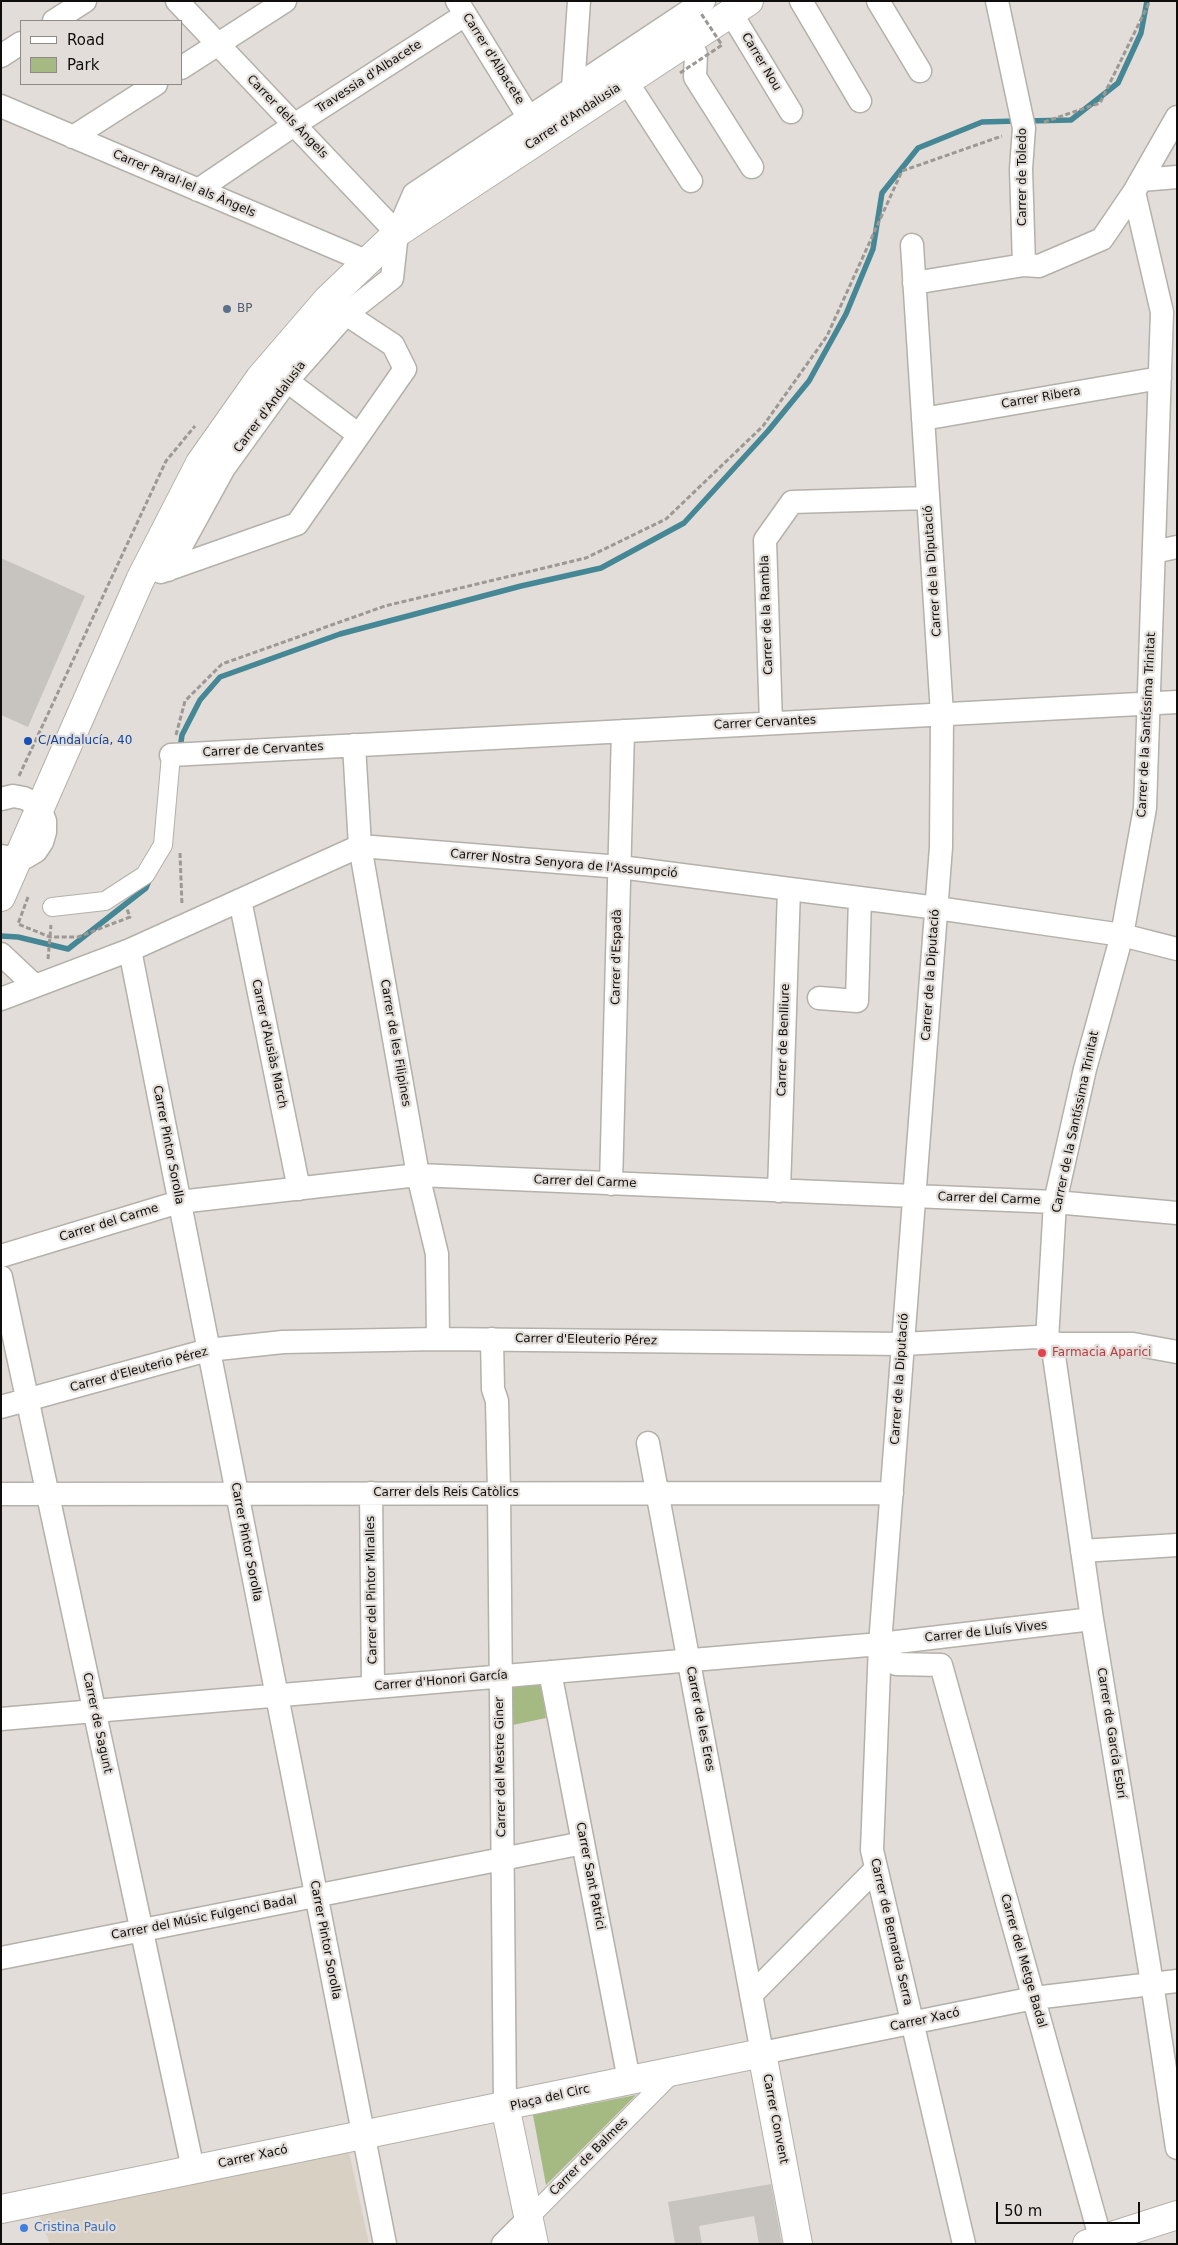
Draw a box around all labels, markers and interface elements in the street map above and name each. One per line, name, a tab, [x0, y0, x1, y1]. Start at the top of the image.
street label: Carrer d'Albacete	[459, 11, 527, 107]
legend	[20, 20, 182, 85]
street label: Carrer Nou	[738, 30, 784, 94]
text: Road	[67, 31, 105, 49]
street label: Travessia d'Albacete	[314, 38, 424, 116]
text: Park	[67, 56, 99, 74]
street label: Carrer dels Àngels	[244, 72, 330, 162]
street label: Carrer d'Andalusia	[523, 81, 623, 153]
street label: Carrer de Toledo	[1016, 128, 1030, 226]
street label: Carrer Paral·lel als Àngels	[110, 147, 258, 221]
place label: BP	[237, 302, 252, 316]
marker: BP	[221, 303, 233, 315]
street label: Carrer d'Andalusia	[231, 358, 309, 456]
street label: Carrer Ribera	[1000, 384, 1082, 412]
street label: Carrer de la Diputació	[921, 505, 945, 637]
street label: Carrer de la Rambla	[758, 555, 776, 675]
street label: Carrer de la Santíssima Trinitat	[1135, 632, 1159, 818]
street label: Carrer Cervantes	[714, 713, 816, 733]
place label: C/Andalucía, 40	[38, 734, 132, 748]
marker: C/Andalucía, 40	[22, 735, 34, 747]
street label: Carrer de Cervantes	[202, 740, 324, 760]
street label: Carrer Nostra Senyora de l'Assumpció	[450, 847, 678, 881]
street label: Carrer d'Espadà	[609, 909, 625, 1005]
street label: Carrer de la Diputació	[919, 909, 943, 1041]
street label: Carrer d'Ausiàs March	[248, 978, 290, 1110]
street label: Carrer de les Filipines	[377, 978, 413, 1108]
street label: Carrer de Benlliure	[775, 983, 793, 1097]
street label: Carrer de la Santíssima Trinitat	[1050, 1030, 1102, 1214]
street label: Carrer Pintor Sorolla	[149, 1084, 187, 1206]
street label: Carrer del Carme	[533, 1173, 637, 1191]
street label: Carrer del Carme	[937, 1190, 1041, 1208]
street label: Carrer del Carme	[58, 1201, 160, 1245]
street label: Carrer de la Diputació	[888, 1313, 912, 1445]
street label: Carrer d'Eleuterio Pérez	[515, 1332, 657, 1348]
street label: Carrer d'Eleuterio Pérez	[68, 1345, 210, 1395]
place label: Farmacia Aparici	[1052, 1346, 1151, 1360]
marker: Farmacia Aparici	[1036, 1347, 1048, 1359]
street label: Carrer Pintor Sorolla	[227, 1481, 265, 1603]
street label: Carrer dels Reis Catòlics	[373, 1486, 519, 1500]
street label: Carrer del Pintor Miralles	[364, 1516, 380, 1664]
street label: Carrer de Lluís Vives	[924, 1618, 1048, 1646]
street label: Carrer de les Eres	[683, 1665, 717, 1773]
street label: Carrer de García Esbrí	[1094, 1667, 1128, 1799]
street label: Carrer d'Honori García	[374, 1668, 508, 1694]
street label: Carrer de Sagunt	[79, 1671, 115, 1775]
street label: Carrer del Mestre Giner	[493, 1697, 509, 1837]
street label: Carrer Sant Patrici	[573, 1821, 607, 1931]
street label: Carrer de Bernarda Serra	[867, 1857, 915, 2007]
street label: Carrer Pintor Sorolla	[306, 1879, 344, 2001]
street label: Carrer del Metge Badal	[997, 1892, 1049, 2030]
street label: Carrer del Músic Fulgenci Badal	[110, 1893, 298, 1943]
street label: Carrer Xacó	[889, 2006, 961, 2034]
street label: Carrer Convent	[759, 2073, 791, 2165]
street label: Plaça del Circ	[509, 2082, 591, 2114]
street label: Carrer de Balmes	[547, 2115, 631, 2199]
street label: Carrer Xacó	[217, 2143, 289, 2171]
scale bar	[998, 2192, 1142, 2224]
text: 50 m	[1004, 2202, 1042, 2220]
place label: Cristina Paulo	[34, 2221, 116, 2235]
marker: Cristina Paulo	[18, 2222, 30, 2234]

